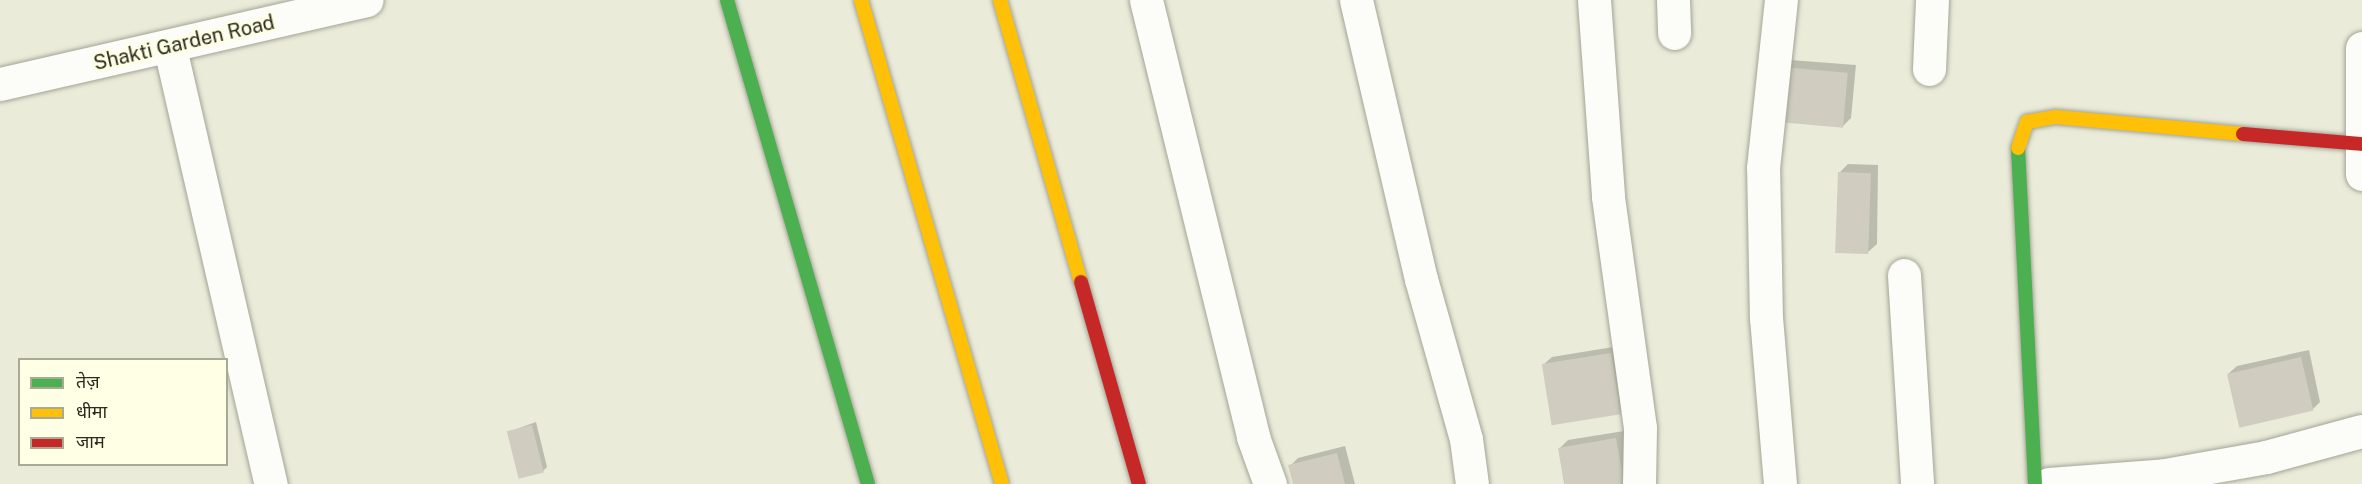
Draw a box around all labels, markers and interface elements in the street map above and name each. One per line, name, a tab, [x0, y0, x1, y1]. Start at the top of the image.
street label: Shakti Garden Road	[91, 11, 277, 75]
legend	[18, 358, 228, 466]
text: तेज़	[76, 371, 100, 392]
text: धीमा	[76, 401, 107, 422]
text: जाम	[76, 431, 105, 452]

